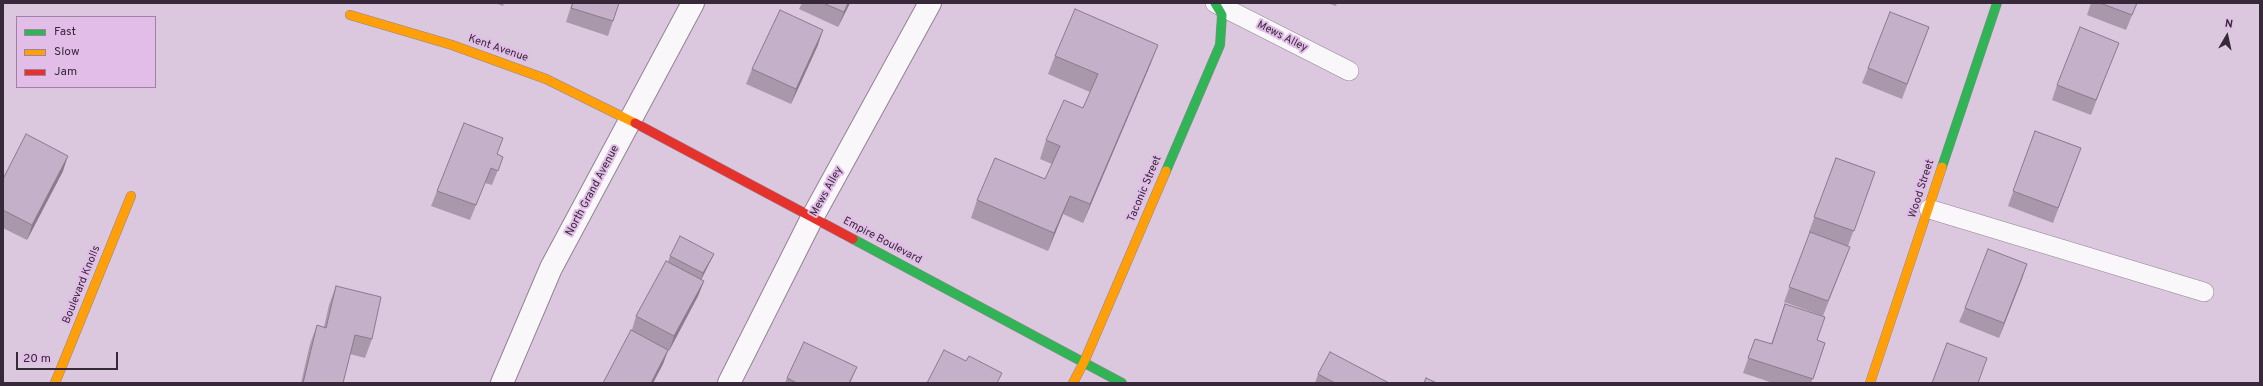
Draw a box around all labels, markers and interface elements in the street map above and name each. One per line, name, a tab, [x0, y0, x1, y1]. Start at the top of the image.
legend	[16, 16, 156, 88]
north arrow	[2207, 16, 2247, 56]
text: N	[2224, 17, 2234, 32]
street label: Mews Alley	[1255, 19, 1309, 55]
text: Fast	[54, 24, 76, 40]
street label: Kent Avenue	[466, 33, 530, 65]
text: Slow	[54, 44, 80, 60]
text: Jam	[54, 64, 77, 80]
street label: North Grand Avenue	[564, 144, 622, 238]
street label: Taconic Street	[1125, 154, 1165, 224]
street label: Wood Street	[1906, 158, 1938, 220]
street label: Mews Alley	[808, 165, 846, 219]
street label: Empire Boulevard	[840, 215, 924, 267]
street label: Boulevard Knolls	[60, 244, 104, 326]
scale bar	[18, 344, 120, 370]
text: 20 m	[23, 351, 51, 367]

